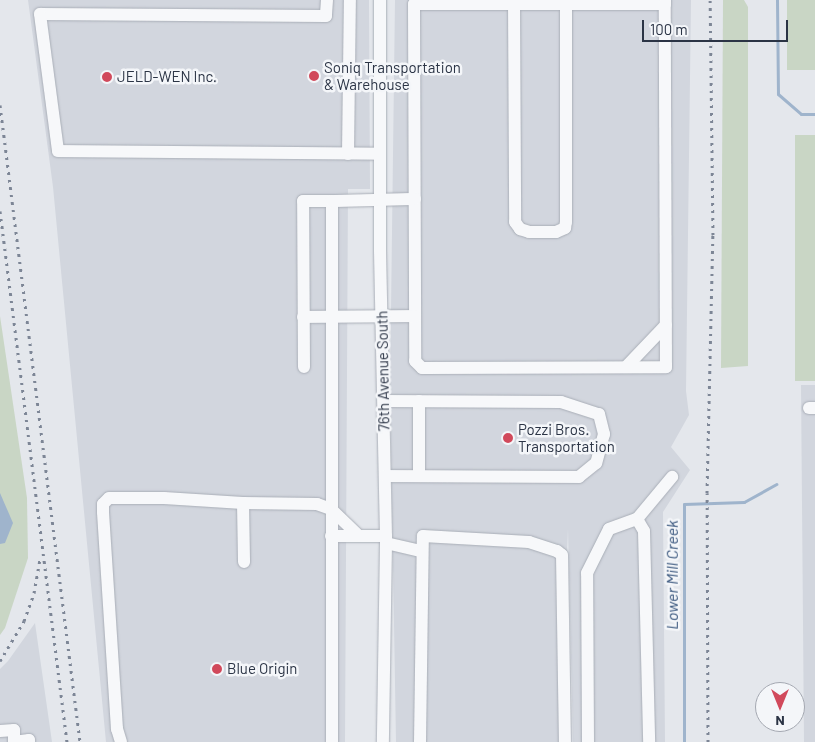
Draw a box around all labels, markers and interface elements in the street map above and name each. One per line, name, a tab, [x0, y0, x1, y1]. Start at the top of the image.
scale bar	[645, 10, 791, 42]
text: 100 m	[650, 20, 688, 38]
place label: Soniq Transportation & Warehouse	[324, 58, 461, 93]
place label: JELD-WEN Inc.	[117, 68, 217, 86]
marker: Soniq Transportation & Warehouse	[308, 70, 320, 82]
marker: JELD-WEN Inc.	[101, 71, 113, 83]
street label: 76th Avenue South	[373, 311, 393, 431]
place label: Pozzi Bros. Transportation	[518, 420, 615, 455]
marker: Pozzi Bros. Transportation	[502, 432, 514, 444]
water label: Lower Mill Creek	[662, 520, 682, 630]
place label: Blue Origin	[227, 660, 297, 678]
marker: Blue Origin	[211, 663, 223, 675]
north arrow	[755, 682, 805, 732]
text: N	[775, 713, 785, 730]

